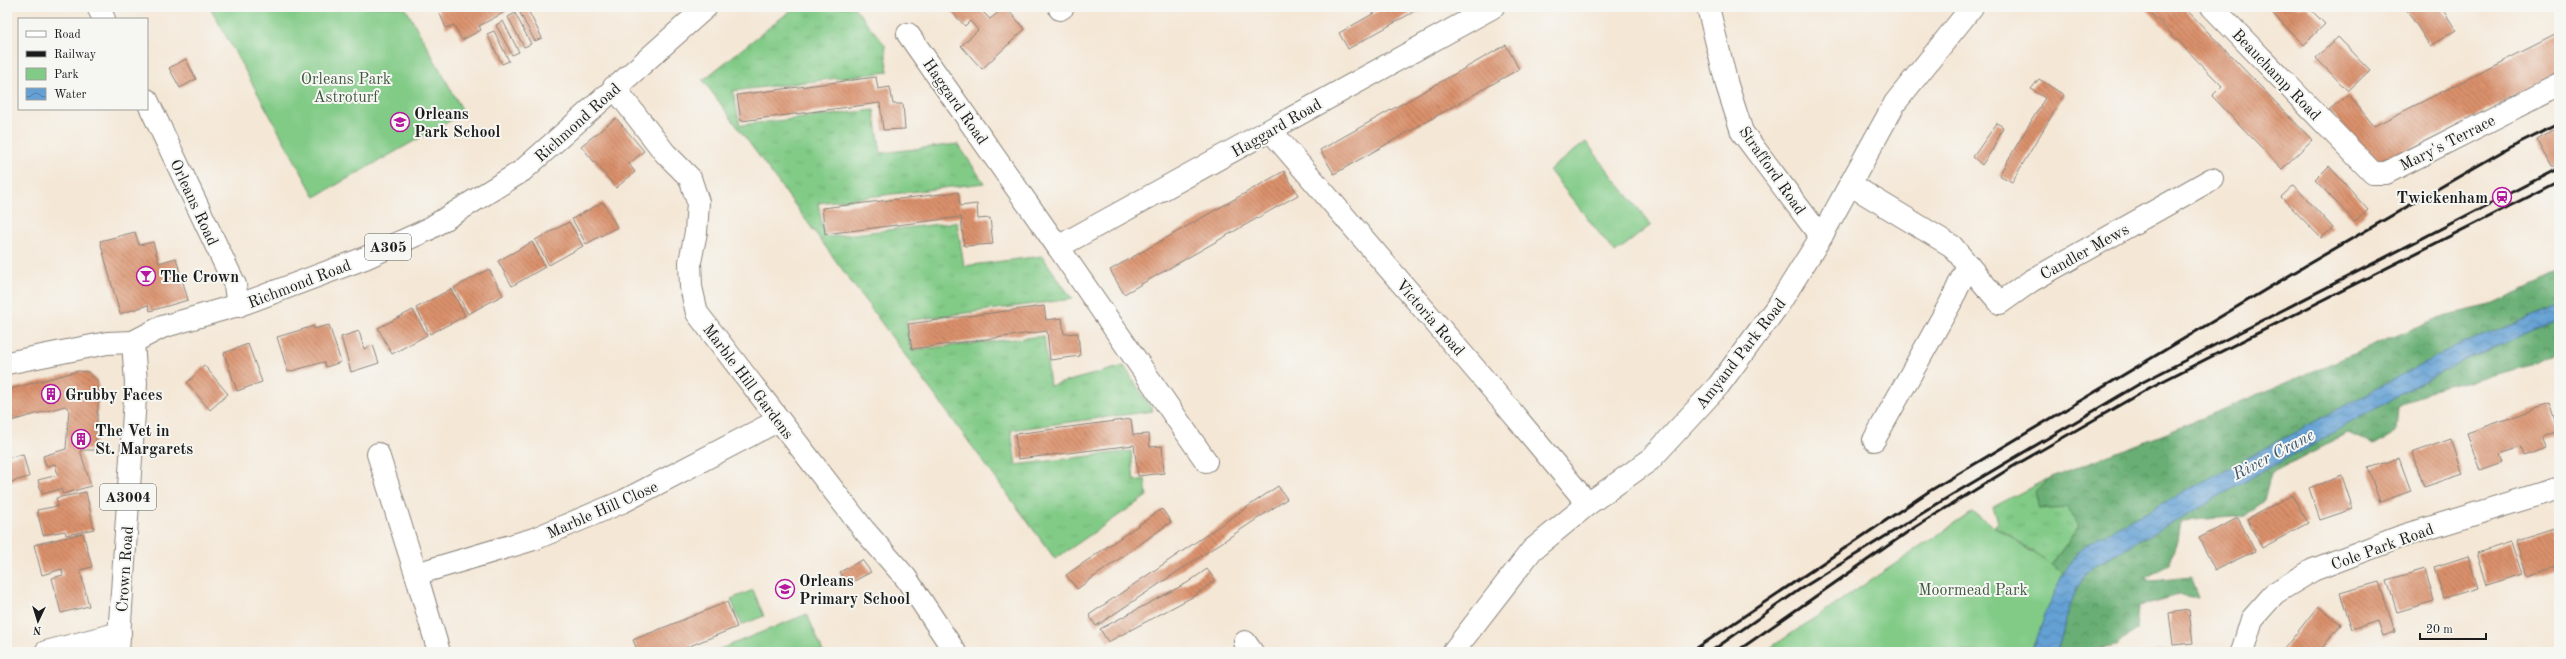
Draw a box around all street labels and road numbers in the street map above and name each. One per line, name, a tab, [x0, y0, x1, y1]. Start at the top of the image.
street label: Beauchamp Road	[2228, 27, 2323, 124]
street label: Haggard Road	[919, 56, 990, 148]
street label: Richmond Road	[532, 81, 624, 166]
street label: Haggard Road	[1229, 97, 1325, 161]
street label: Mary's Terrace	[2398, 113, 2498, 175]
street label: Strafford Road	[1735, 124, 1808, 218]
street label: Orleans Road	[166, 157, 220, 248]
street label: Candler Mews	[2038, 222, 2132, 284]
road number: A305	[365, 234, 411, 260]
street label: Richmond Road	[246, 258, 354, 312]
street label: Victoria Road	[1392, 277, 1467, 360]
street label: Amyand Park Road	[1694, 296, 1790, 412]
street label: Marble Hill Gardens	[699, 322, 796, 443]
street label: Marble Hill Close	[545, 479, 661, 542]
road number: A3004	[100, 484, 156, 510]
street label: Cole Park Road	[2329, 522, 2436, 574]
street label: Crown Road	[115, 526, 137, 613]

